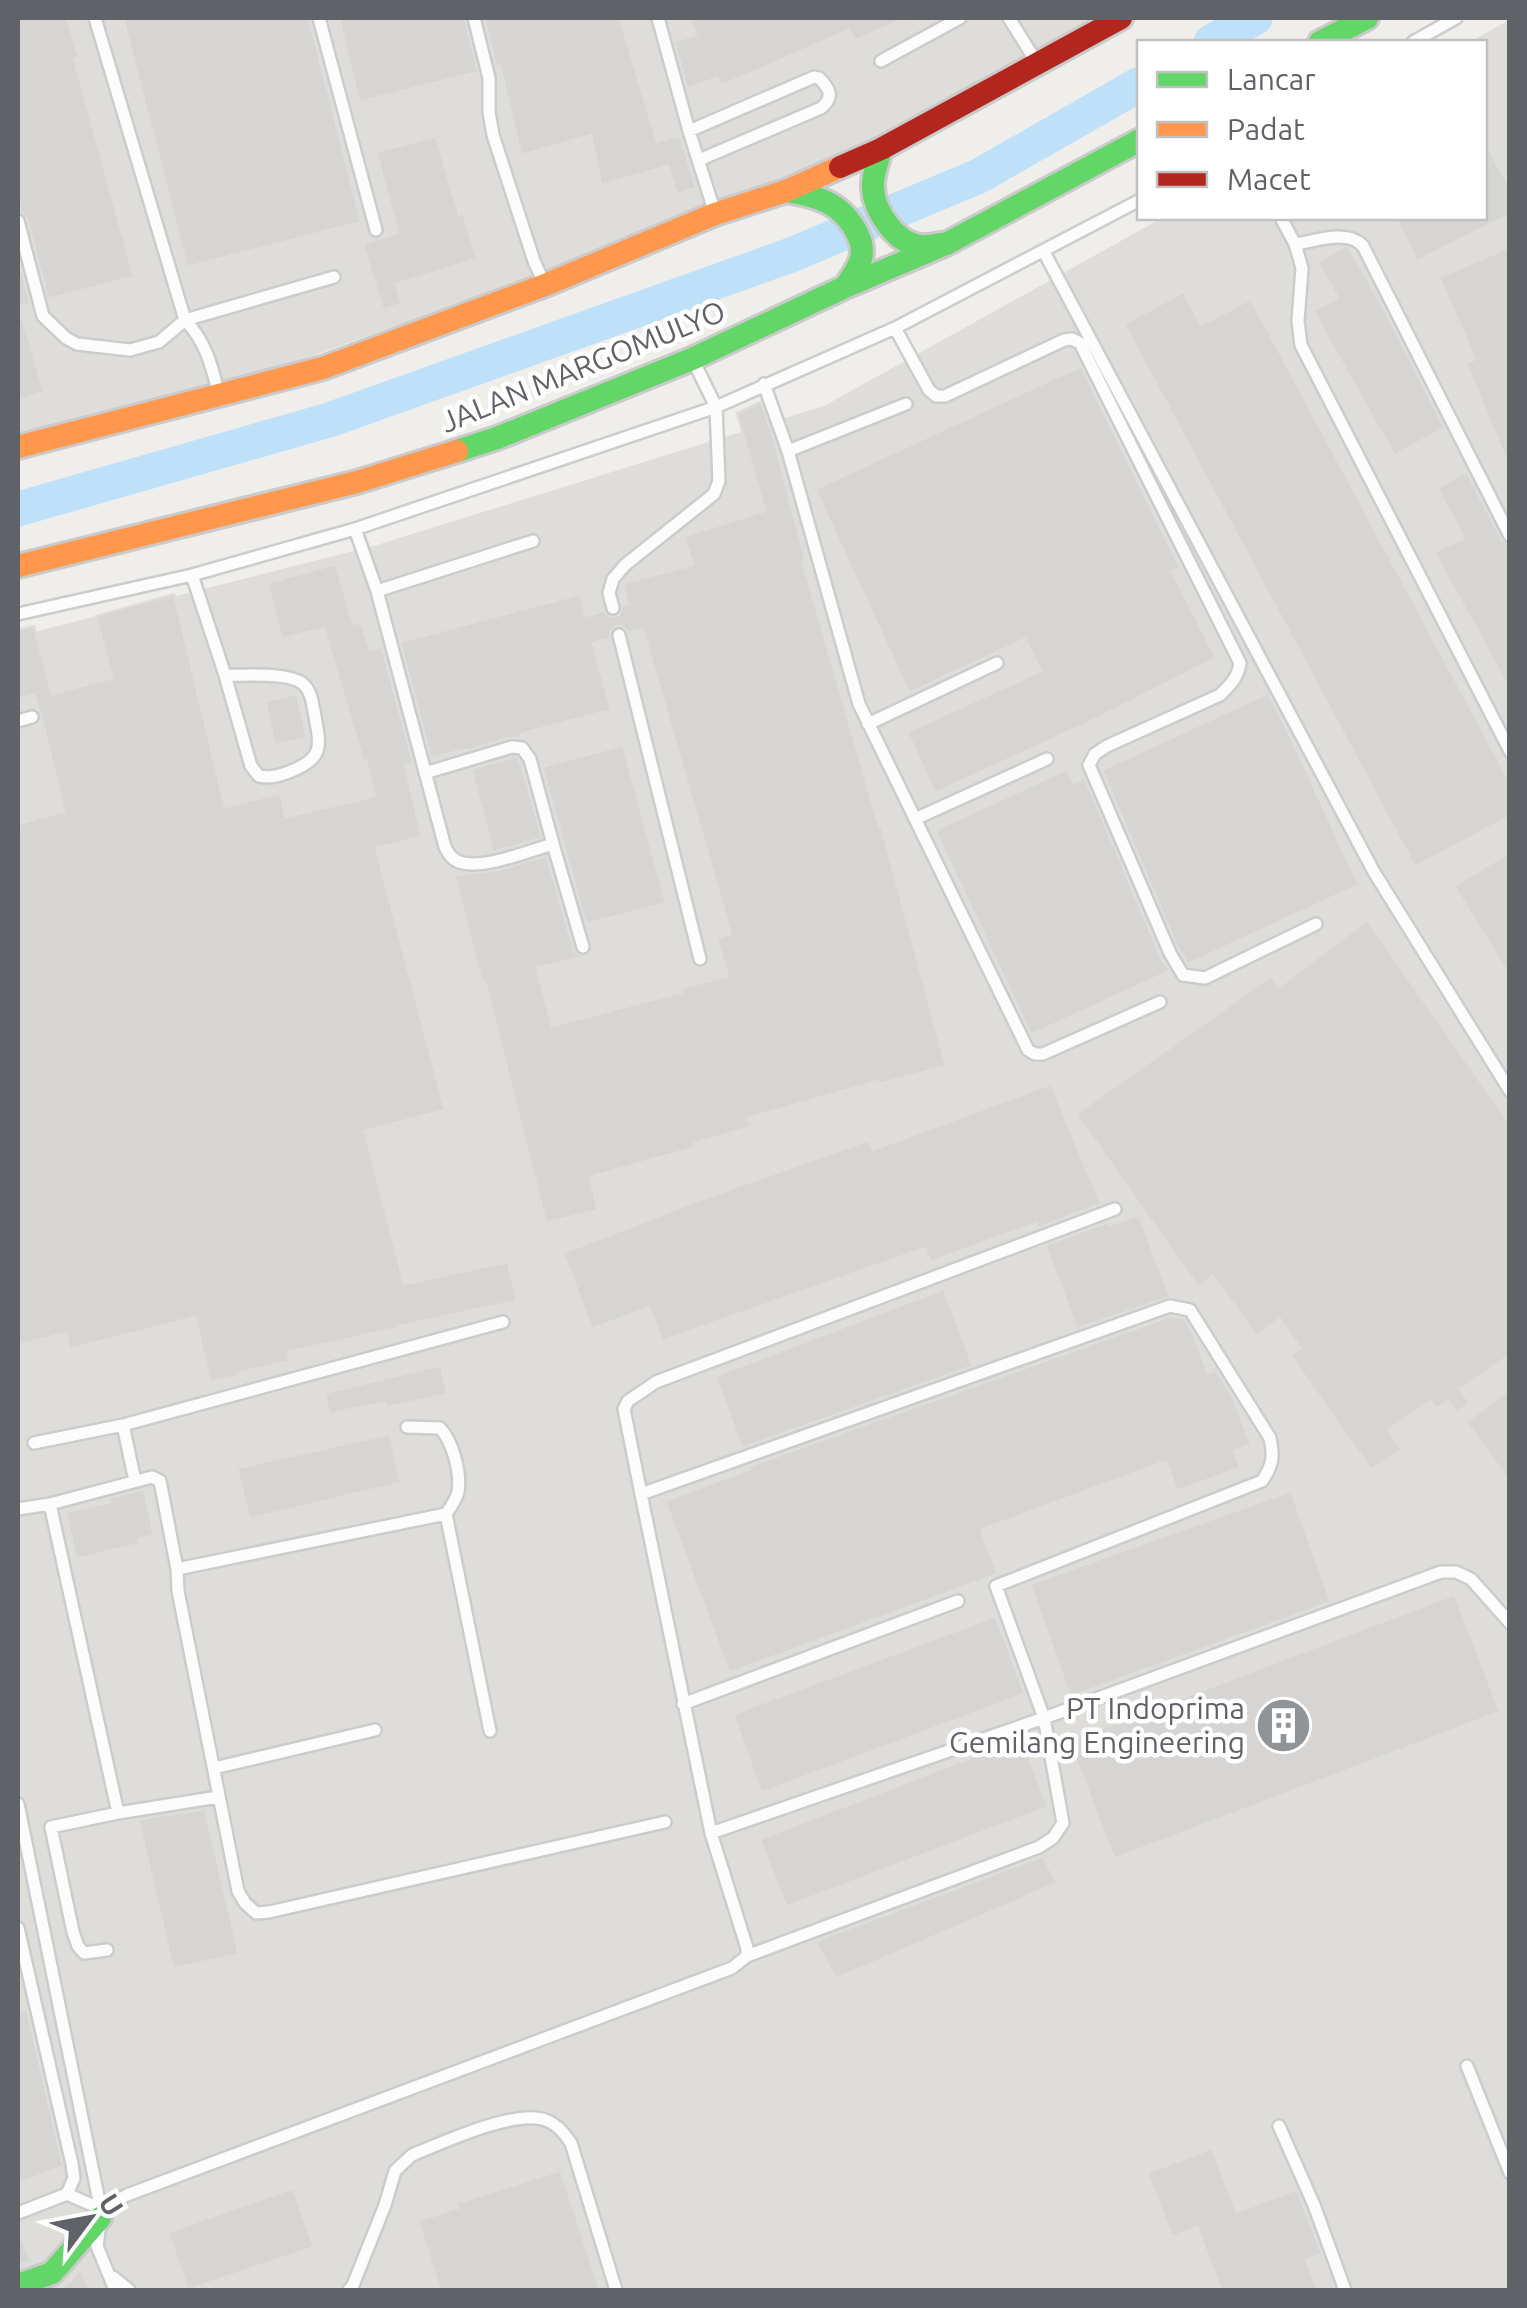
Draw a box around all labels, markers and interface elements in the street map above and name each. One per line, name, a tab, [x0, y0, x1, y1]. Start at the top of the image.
legend	[1137, 40, 1487, 220]
text: Lancar	[1227, 62, 1316, 96]
text: Padat	[1227, 112, 1305, 146]
text: Macet	[1227, 162, 1311, 196]
street label: JALAN MARGOMULYO	[435, 293, 730, 439]
place label: PT Indoprima Gemilang Engineering	[949, 1691, 1245, 1759]
building icon: PT Indoprima Gemilang Engineering	[1254, 1696, 1314, 1756]
north arrow	[40, 2168, 140, 2268]
text: U	[93, 2188, 130, 2221]

